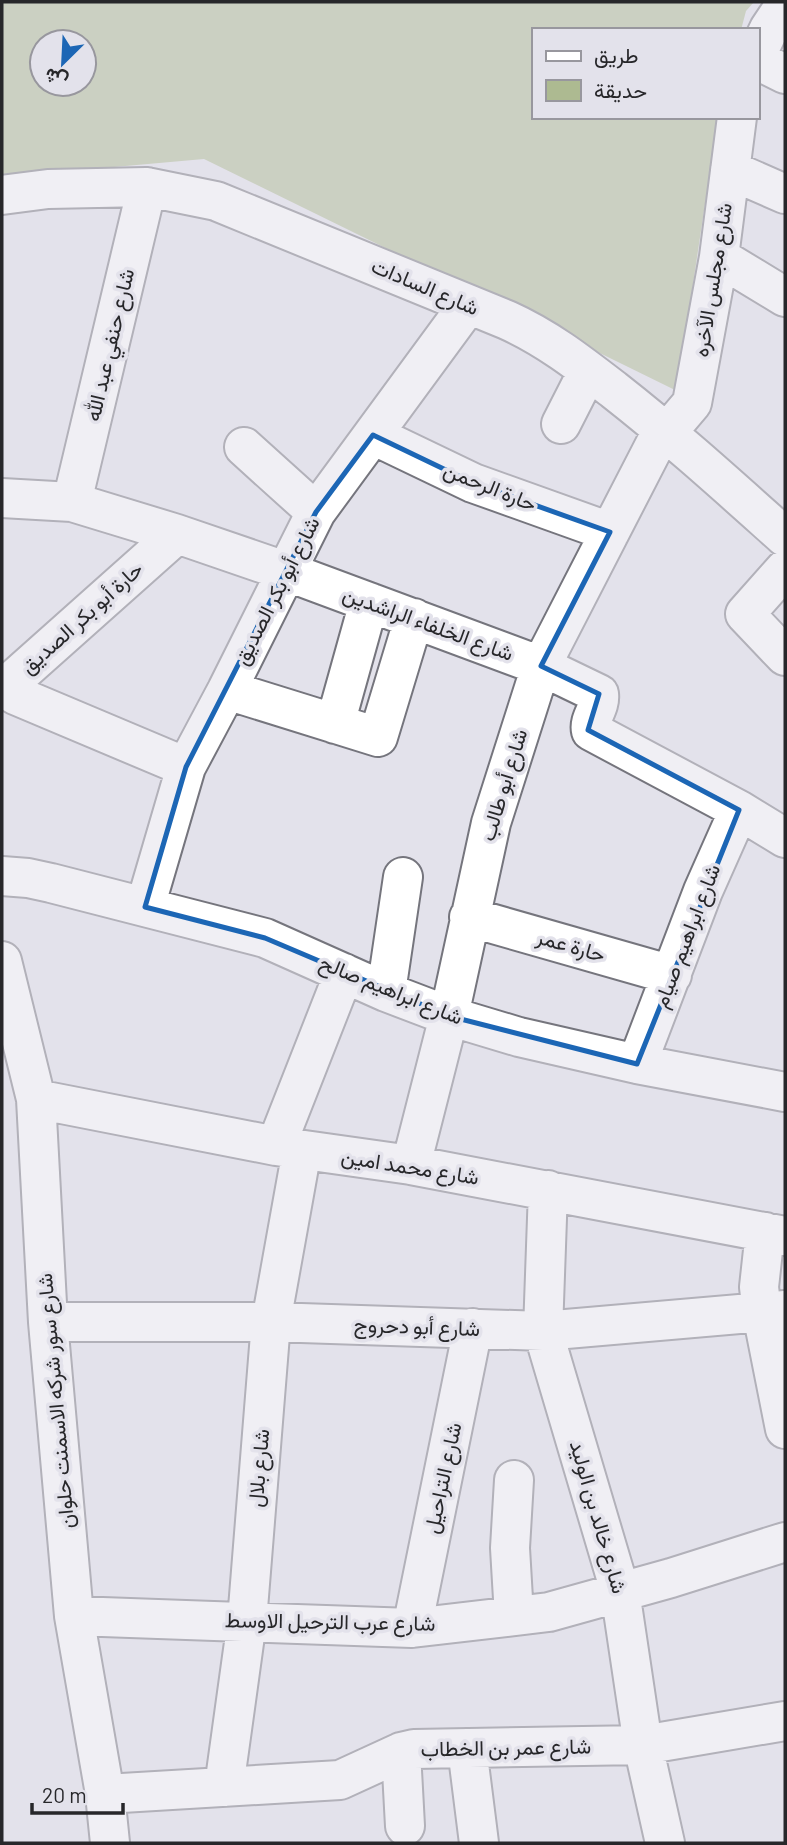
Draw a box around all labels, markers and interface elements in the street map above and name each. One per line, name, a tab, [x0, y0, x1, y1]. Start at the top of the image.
north arrow	[28, 28, 98, 98]
legend	[532, 28, 759, 119]
text: طريق	[594, 42, 639, 69]
text: ش	[41, 63, 71, 94]
text: حديقة	[594, 77, 647, 103]
street label: شارع مجلس الآخره	[687, 201, 739, 359]
street label: شارع السادات	[367, 252, 483, 322]
street label: شارع حنفي عبد الله	[79, 266, 144, 425]
street label: حارة الرحمن	[440, 456, 541, 517]
street label: شارع أبو بكر الصديق	[227, 512, 327, 670]
street label: حارة أبو بكر الصديق	[15, 555, 149, 680]
street label: شارع الخلفاء الراشدين	[339, 580, 517, 668]
street label: شارع أبو طالب	[474, 726, 534, 844]
street label: شارع ابراهيم صيام	[647, 860, 727, 1012]
street label: حارة عمر	[533, 923, 609, 968]
street label: شارع ابراهيم صالح	[315, 948, 467, 1032]
street label: شارع محمد امين	[339, 1142, 481, 1192]
street label: شارع سور شركه الاسمنت حلوان	[31, 1272, 81, 1530]
street label: شارع أبو دحروج	[353, 1311, 481, 1343]
street label: شارع التراحيل	[418, 1420, 468, 1536]
street label: شارع بلال	[242, 1428, 276, 1508]
street label: شارع خالد بن الوليد	[563, 1437, 633, 1597]
street label: شارع عرب الترحيل الاوسط	[224, 1606, 436, 1638]
street label: شارع عمر بن الخطاب	[420, 1733, 592, 1763]
scale bar	[32, 1772, 122, 1816]
text: 20 m	[42, 1782, 87, 1807]

